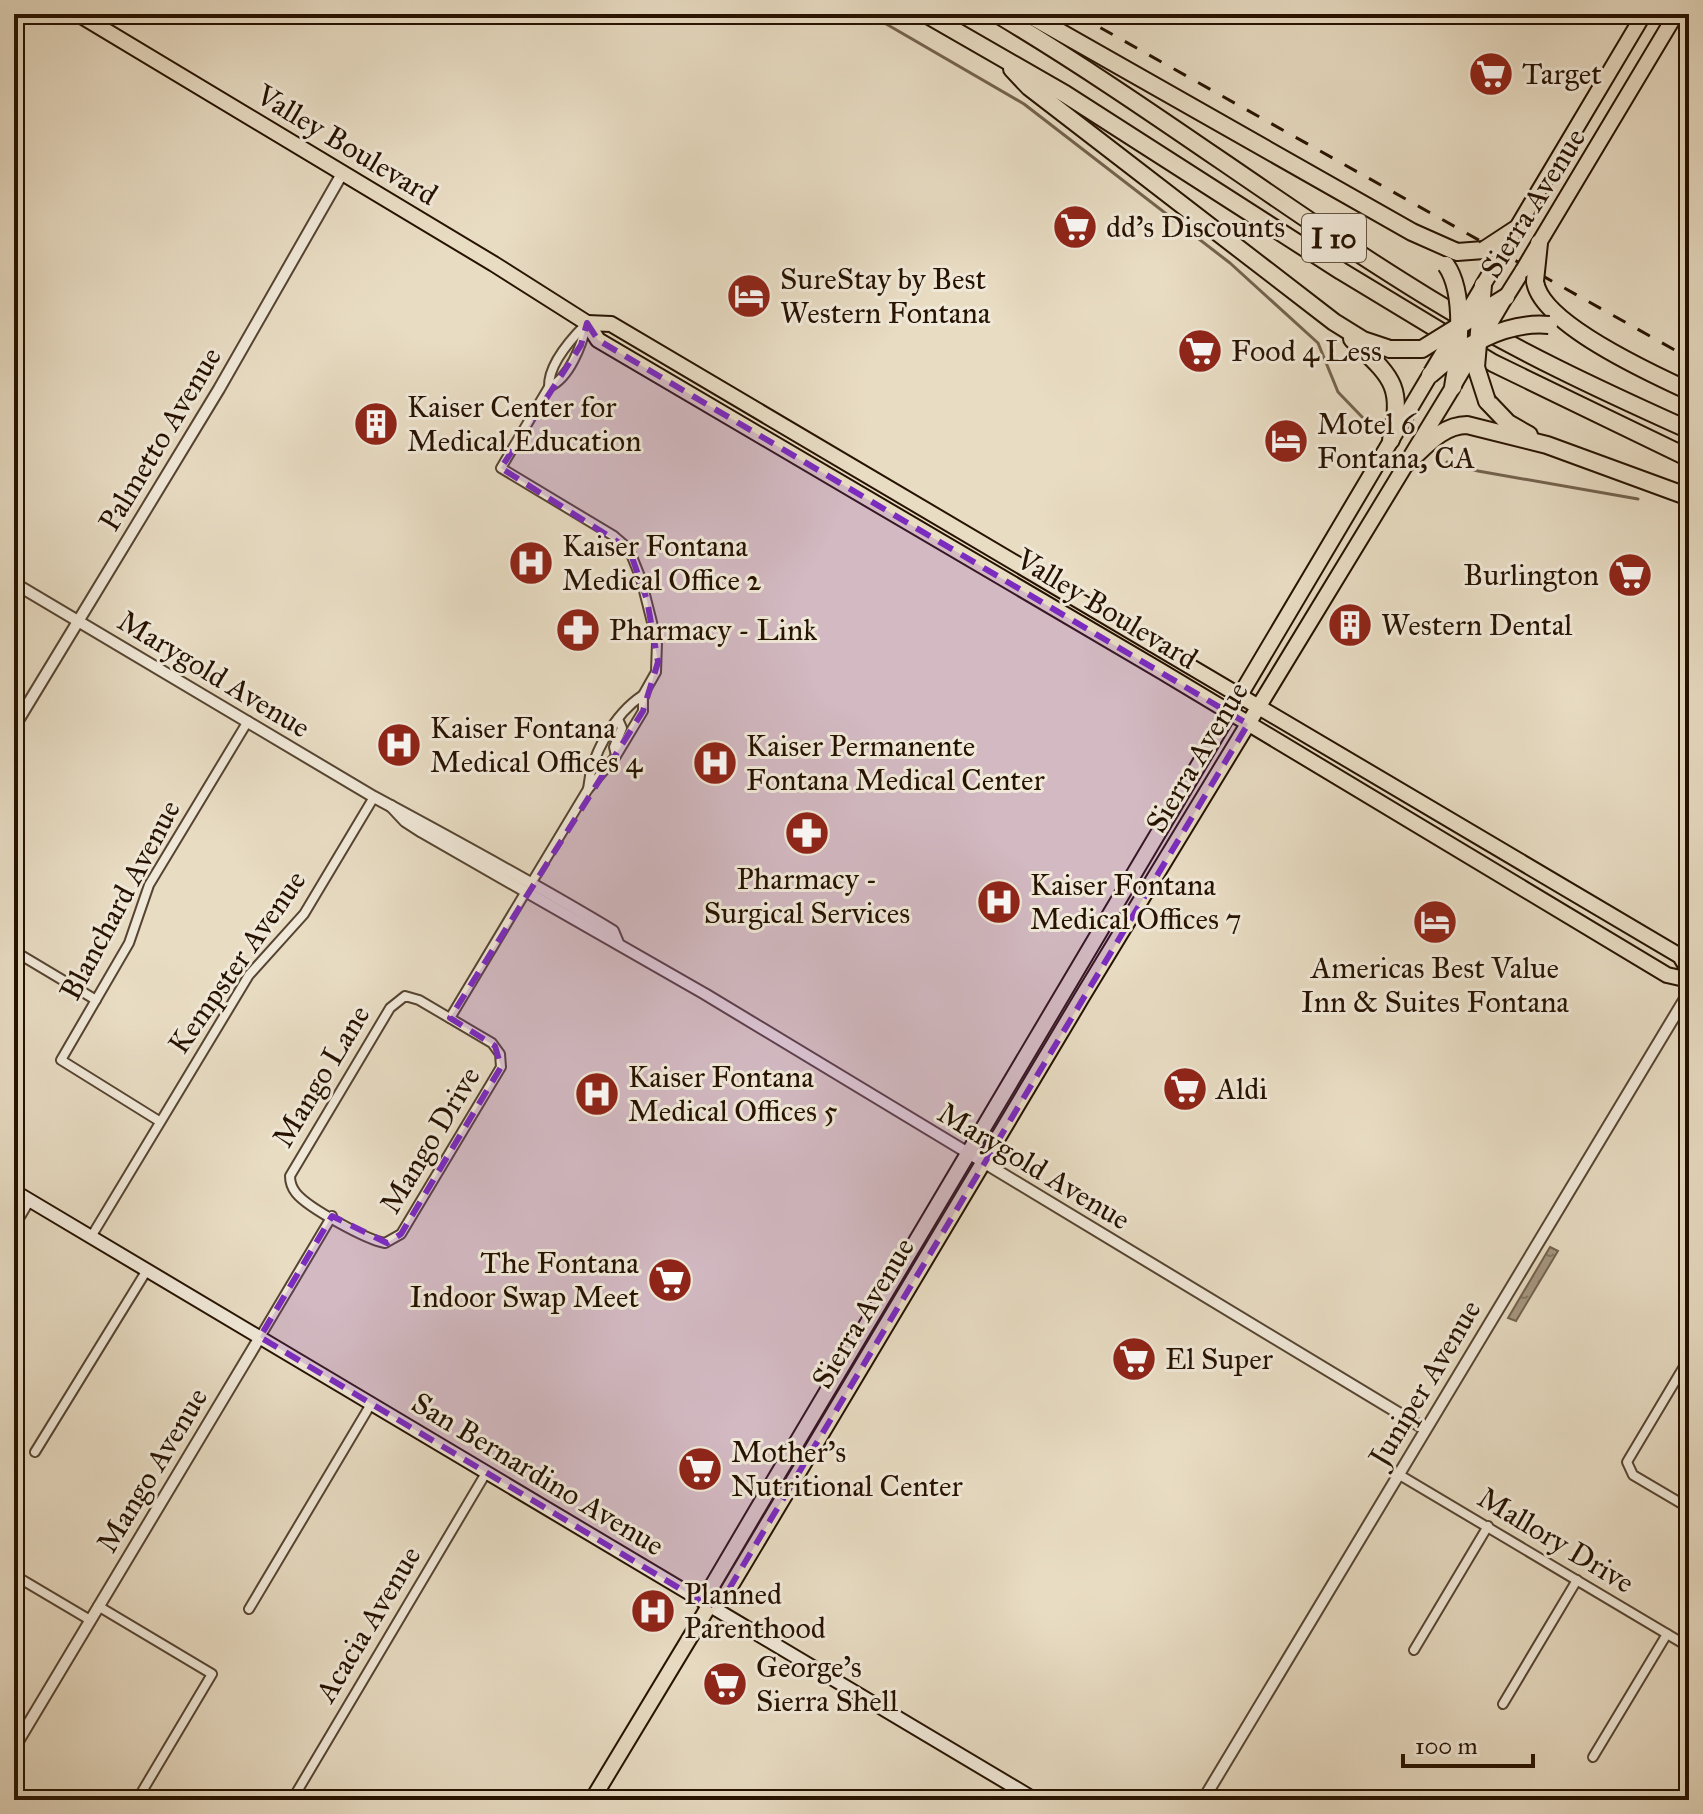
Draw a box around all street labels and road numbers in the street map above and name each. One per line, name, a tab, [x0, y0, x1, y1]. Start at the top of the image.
street label: Valley Boulevard	[249, 76, 444, 213]
street label: Sierra Avenue	[1473, 122, 1593, 284]
road number: I 10	[1302, 214, 1366, 262]
street label: Palmetto Avenue	[91, 341, 229, 537]
street label: Valley Boulevard	[1009, 540, 1204, 677]
street label: Marygold Avenue	[111, 603, 317, 745]
street label: Sierra Avenue	[1138, 675, 1256, 839]
street label: Blanchard Avenue	[52, 794, 188, 1006]
street label: Kempster Avenue	[160, 863, 314, 1061]
street label: Mango Lane	[265, 999, 377, 1153]
street label: Mango Drive	[372, 1060, 488, 1220]
street label: Marygold Avenue	[931, 1095, 1137, 1237]
street label: Sierra Avenue	[804, 1231, 922, 1395]
street label: Juniper Avenue	[1360, 1293, 1489, 1475]
street label: Mango Avenue	[89, 1381, 215, 1559]
street label: San Bernardino Avenue	[405, 1384, 671, 1564]
street label: Mallory Drive	[1471, 1479, 1641, 1601]
street label: Acacia Avenue	[306, 1540, 429, 1710]

